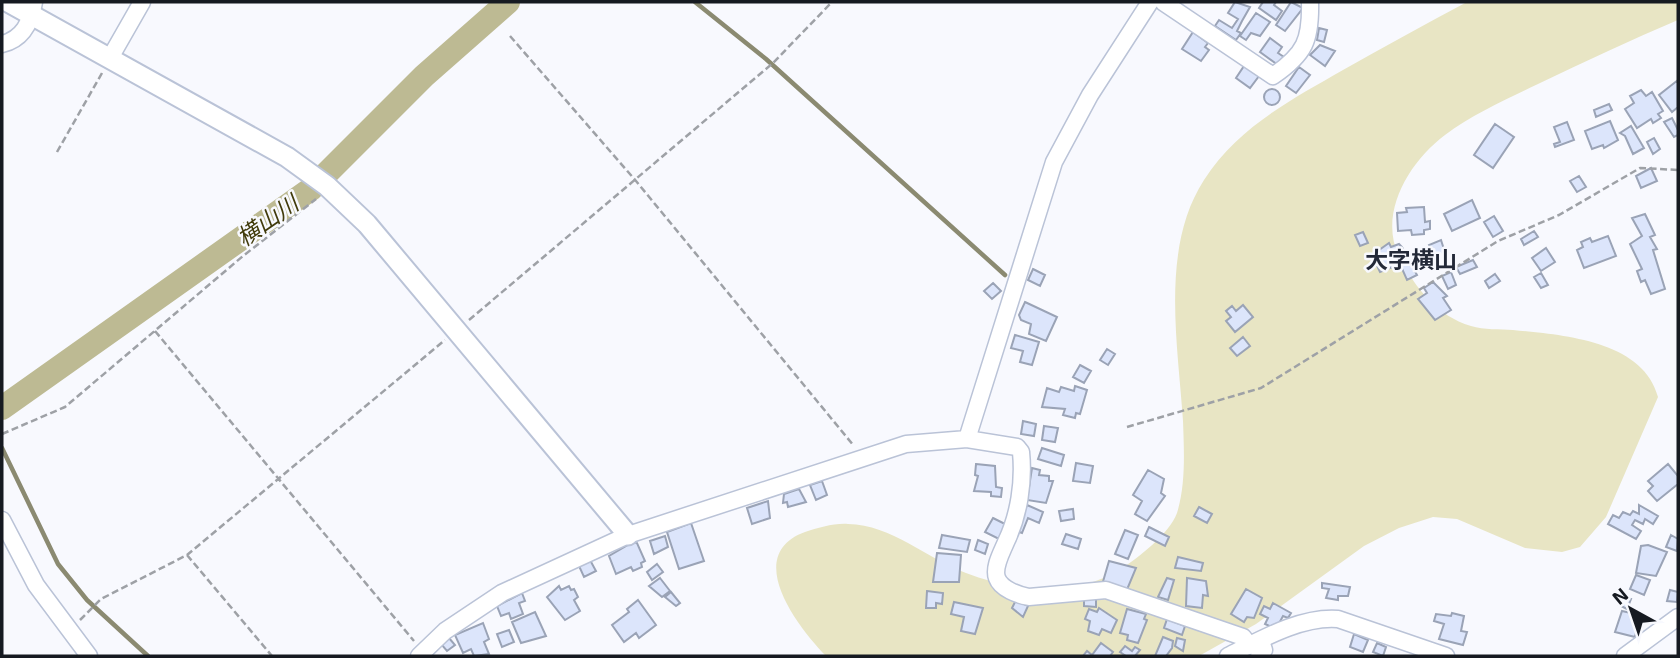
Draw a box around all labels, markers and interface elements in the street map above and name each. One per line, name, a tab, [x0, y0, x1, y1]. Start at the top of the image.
water label: 横山川	[231, 187, 306, 251]
district label: 大字横山	[1365, 245, 1457, 273]
north arrow	[1596, 574, 1666, 644]
text: N	[1607, 582, 1632, 609]

